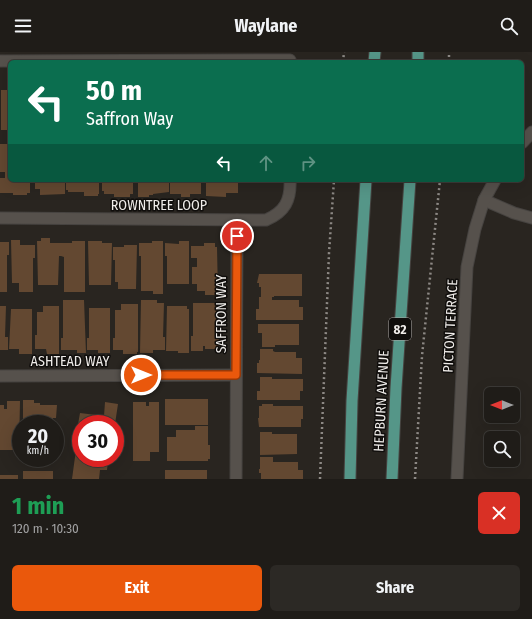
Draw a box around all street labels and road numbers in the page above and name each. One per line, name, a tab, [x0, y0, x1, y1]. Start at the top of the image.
street label: ROWNTREE LOOP	[111, 197, 207, 214]
street label: SAFFRON WAY	[213, 275, 230, 353]
street label: PICTON TERRACE	[440, 278, 461, 373]
road number: 82	[389, 318, 411, 340]
street label: HEPBURN AVENUE	[370, 349, 393, 452]
street label: ASHTEAD WAY	[31, 353, 109, 370]

